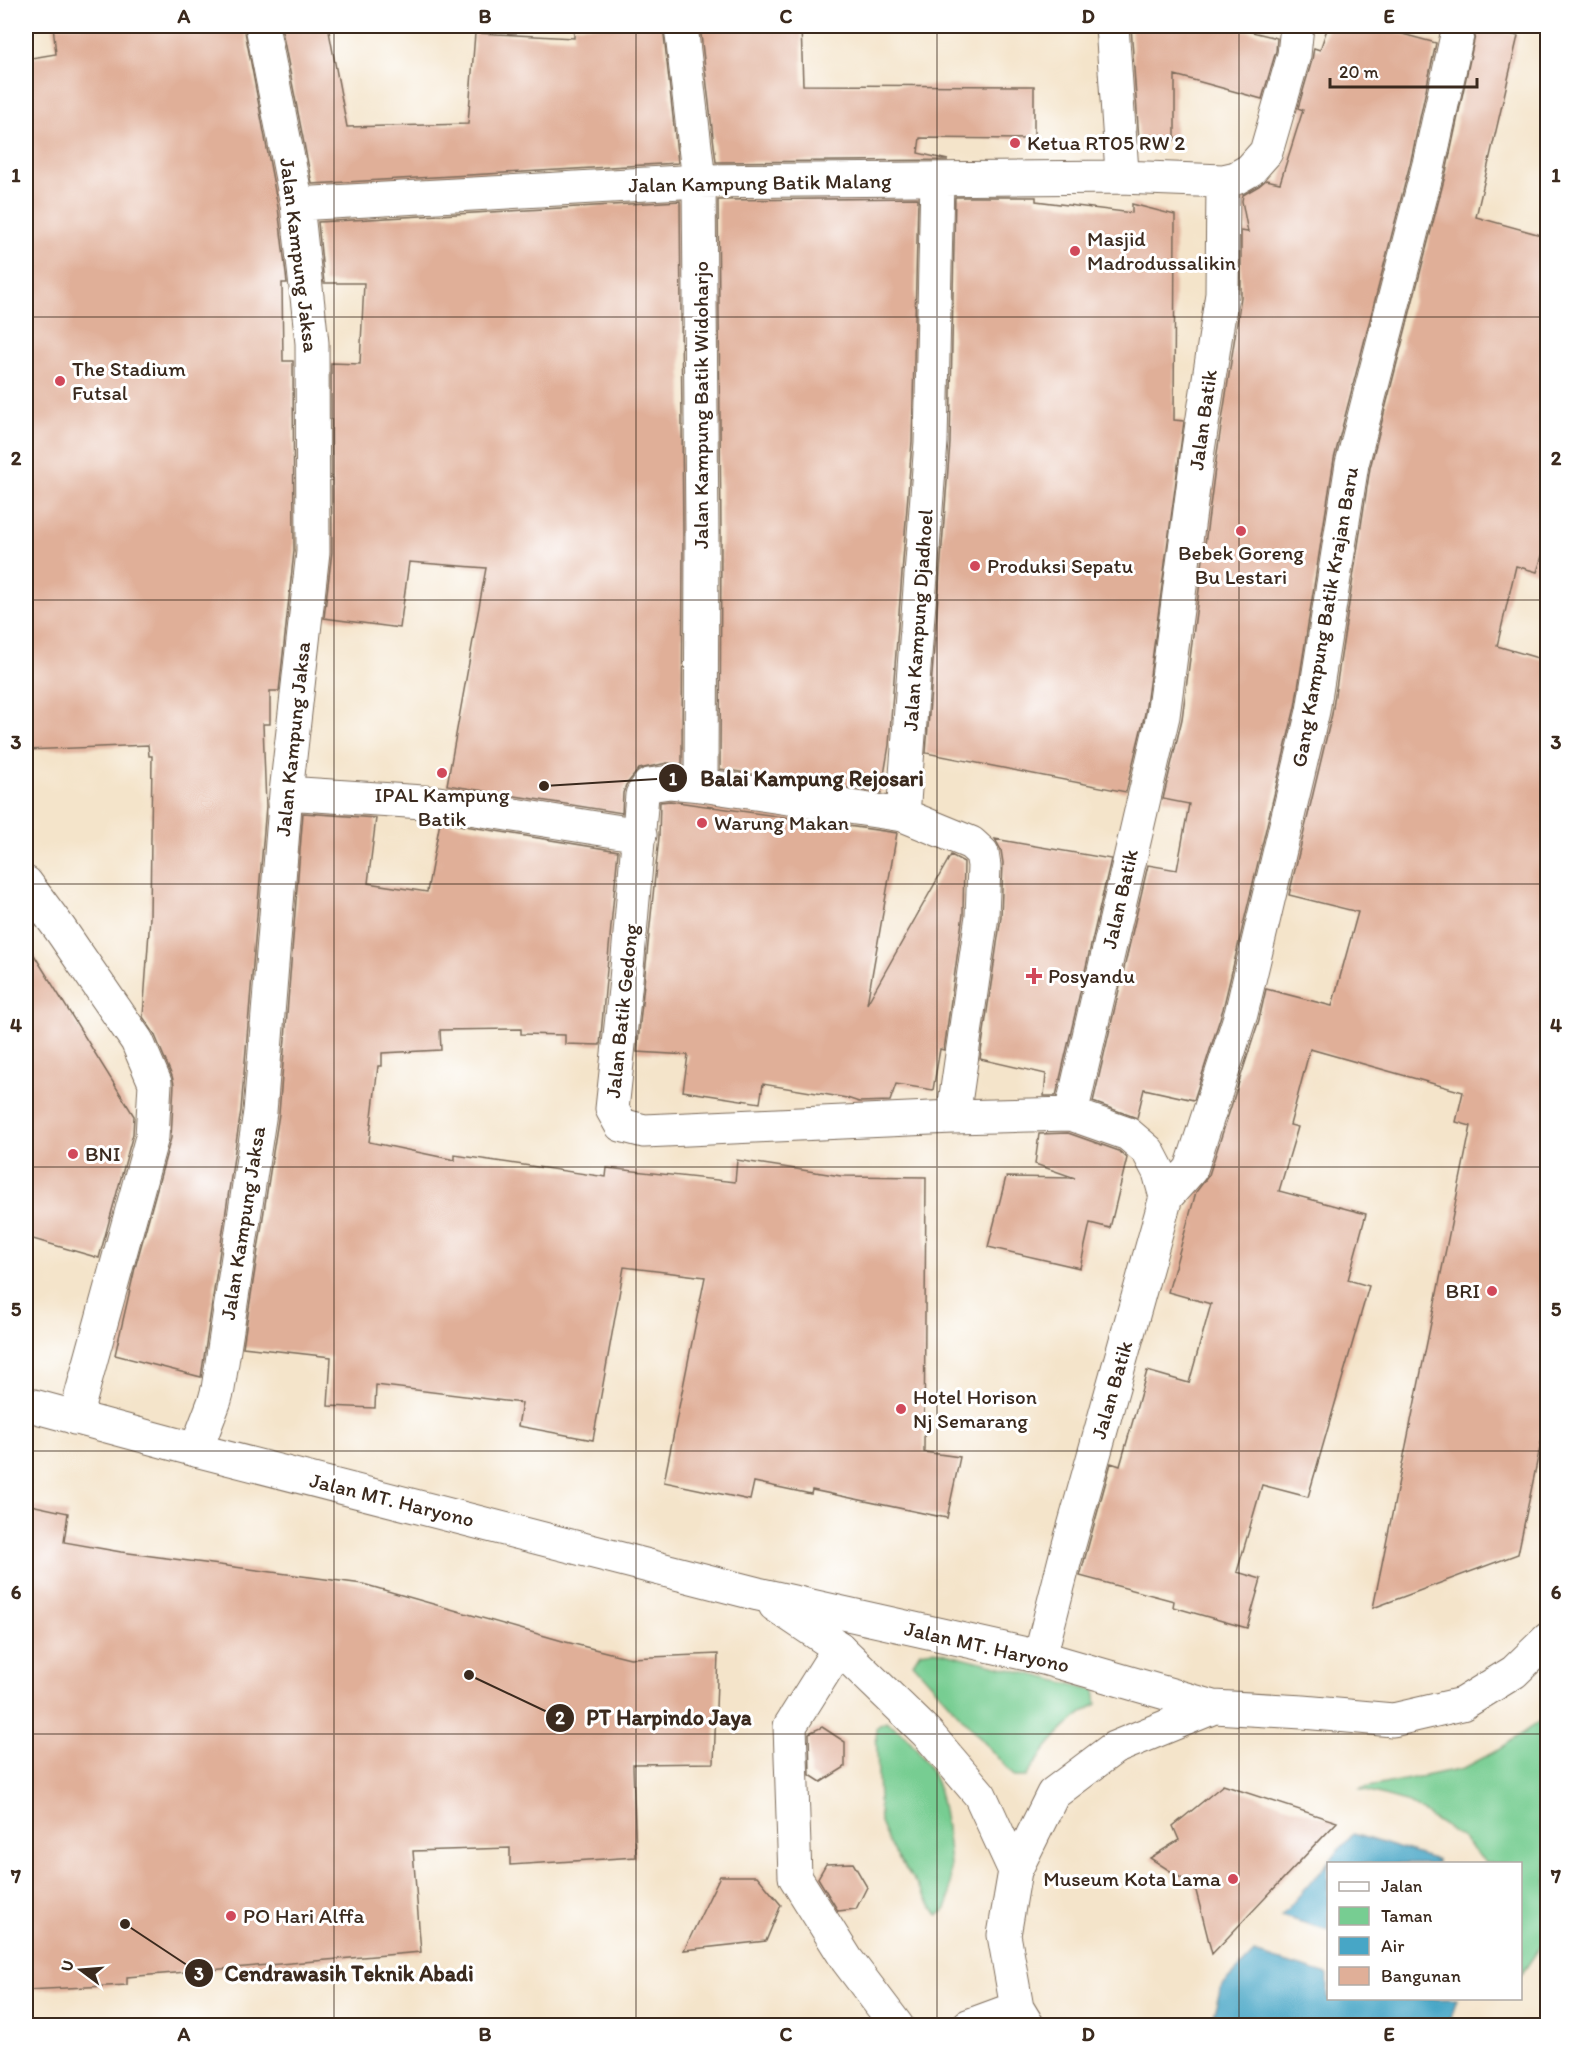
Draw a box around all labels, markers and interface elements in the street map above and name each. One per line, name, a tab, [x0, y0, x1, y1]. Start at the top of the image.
text: A	[177, 4, 191, 28]
text: B	[479, 4, 492, 28]
text: C	[780, 4, 793, 28]
text: D	[1081, 4, 1095, 28]
text: E	[1383, 4, 1395, 28]
scale bar	[1330, 51, 1477, 89]
text: 20 m	[1339, 61, 1379, 83]
place label: Ketua RT05 RW 2	[1027, 130, 1185, 155]
marker: Ketua RT05 RW 2	[1008, 136, 1022, 150]
street label: Jalan Kampung Jaksa	[275, 156, 324, 354]
text: 1	[11, 163, 21, 187]
text: 1	[1551, 163, 1561, 187]
street label: Jalan Kampung Batik Malang	[628, 168, 892, 197]
place label: Masjid Madrodussalikin	[1087, 226, 1236, 275]
marker: Masjid Madrodussalikin	[1068, 244, 1082, 258]
street label: Jalan Kampung Batik Widoharjo	[688, 261, 713, 549]
place label: The Stadium Futsal	[72, 356, 186, 405]
street label: Jalan Batik	[1183, 368, 1222, 472]
marker: The Stadium Futsal	[53, 374, 67, 388]
text: 2	[11, 446, 22, 470]
text: 2	[1551, 446, 1562, 470]
street label: Gang Kampung Batik Krajan Baru	[1286, 464, 1363, 769]
street label: Jalan Kampung Djadhoel	[897, 508, 938, 732]
marker: Bebek Goreng Bu Lestari	[1234, 524, 1248, 538]
place label: Bebek Goreng Bu Lestari	[1178, 540, 1304, 589]
place label: Produksi Sepatu	[987, 553, 1133, 578]
marker: Produksi Sepatu	[968, 559, 982, 573]
street label: Jalan Kampung Jaksa	[270, 640, 315, 838]
text: 3	[11, 730, 22, 754]
text: 3	[1551, 730, 1562, 754]
callout: Balai Kampung Rejosari	[658, 758, 937, 798]
text: Balai Kampung Rejosari	[700, 765, 924, 792]
marker: IPAL Kampung Batik	[435, 766, 449, 780]
text: 1	[669, 768, 678, 790]
place label: IPAL Kampung Batik	[374, 782, 510, 831]
place label: Warung Makan	[714, 810, 849, 835]
marker: Warung Makan	[695, 816, 709, 830]
street label: Jalan Batik	[1096, 847, 1143, 951]
street label: Jalan Batik Gedong	[600, 922, 643, 1099]
place label: Posyandu	[1048, 963, 1135, 988]
marker: Posyandu	[1025, 967, 1043, 985]
text: 4	[10, 1013, 22, 1037]
text: 4	[1550, 1013, 1562, 1037]
street label: Jalan Kampung Jaksa	[215, 1124, 270, 1322]
place label: BNI	[85, 1141, 121, 1166]
marker: BNI	[66, 1147, 80, 1161]
place label: BRI	[1446, 1278, 1480, 1303]
marker: BRI	[1485, 1284, 1499, 1298]
text: 5	[11, 1297, 22, 1321]
text: 5	[1551, 1297, 1562, 1321]
street label: Jalan Batik	[1086, 1338, 1138, 1442]
place label: Hotel Horison Nj Semarang	[913, 1384, 1037, 1433]
marker: Hotel Horison Nj Semarang	[894, 1402, 908, 1416]
street label: Jalan MT. Haryono	[307, 1467, 477, 1532]
text: 6	[11, 1580, 22, 1604]
text: 6	[1551, 1580, 1562, 1604]
street label: Jalan MT. Haryono	[902, 1615, 1072, 1678]
callout: PT Harpindo Jaya	[545, 1698, 764, 1738]
text: PT Harpindo Jaya	[586, 1704, 752, 1731]
text: 2	[555, 1707, 565, 1729]
legend	[1327, 1862, 1522, 2000]
text: 7	[10, 1864, 21, 1888]
text: 7	[1550, 1864, 1561, 1888]
place label: Museum Kota Lama	[1043, 1866, 1221, 1891]
marker: Museum Kota Lama	[1226, 1872, 1240, 1886]
text: Jalan	[1381, 1875, 1423, 1897]
place label: PO Hari Alffa	[243, 1903, 365, 1928]
text: Taman	[1381, 1905, 1433, 1927]
marker: PO Hari Alffa	[224, 1909, 238, 1923]
text: Air	[1381, 1935, 1405, 1957]
north arrow	[51, 1940, 111, 2000]
callout: Cendrawasih Teknik Abadi	[184, 1953, 485, 1993]
text: U	[56, 1958, 78, 1974]
text: Cendrawasih Teknik Abadi	[224, 1960, 474, 1987]
text: 3	[194, 1963, 204, 1985]
text: Bangunan	[1381, 1965, 1461, 1987]
text: A	[177, 2022, 191, 2046]
text: B	[479, 2022, 492, 2046]
text: C	[780, 2022, 793, 2046]
text: D	[1081, 2022, 1095, 2046]
text: E	[1383, 2022, 1395, 2046]

